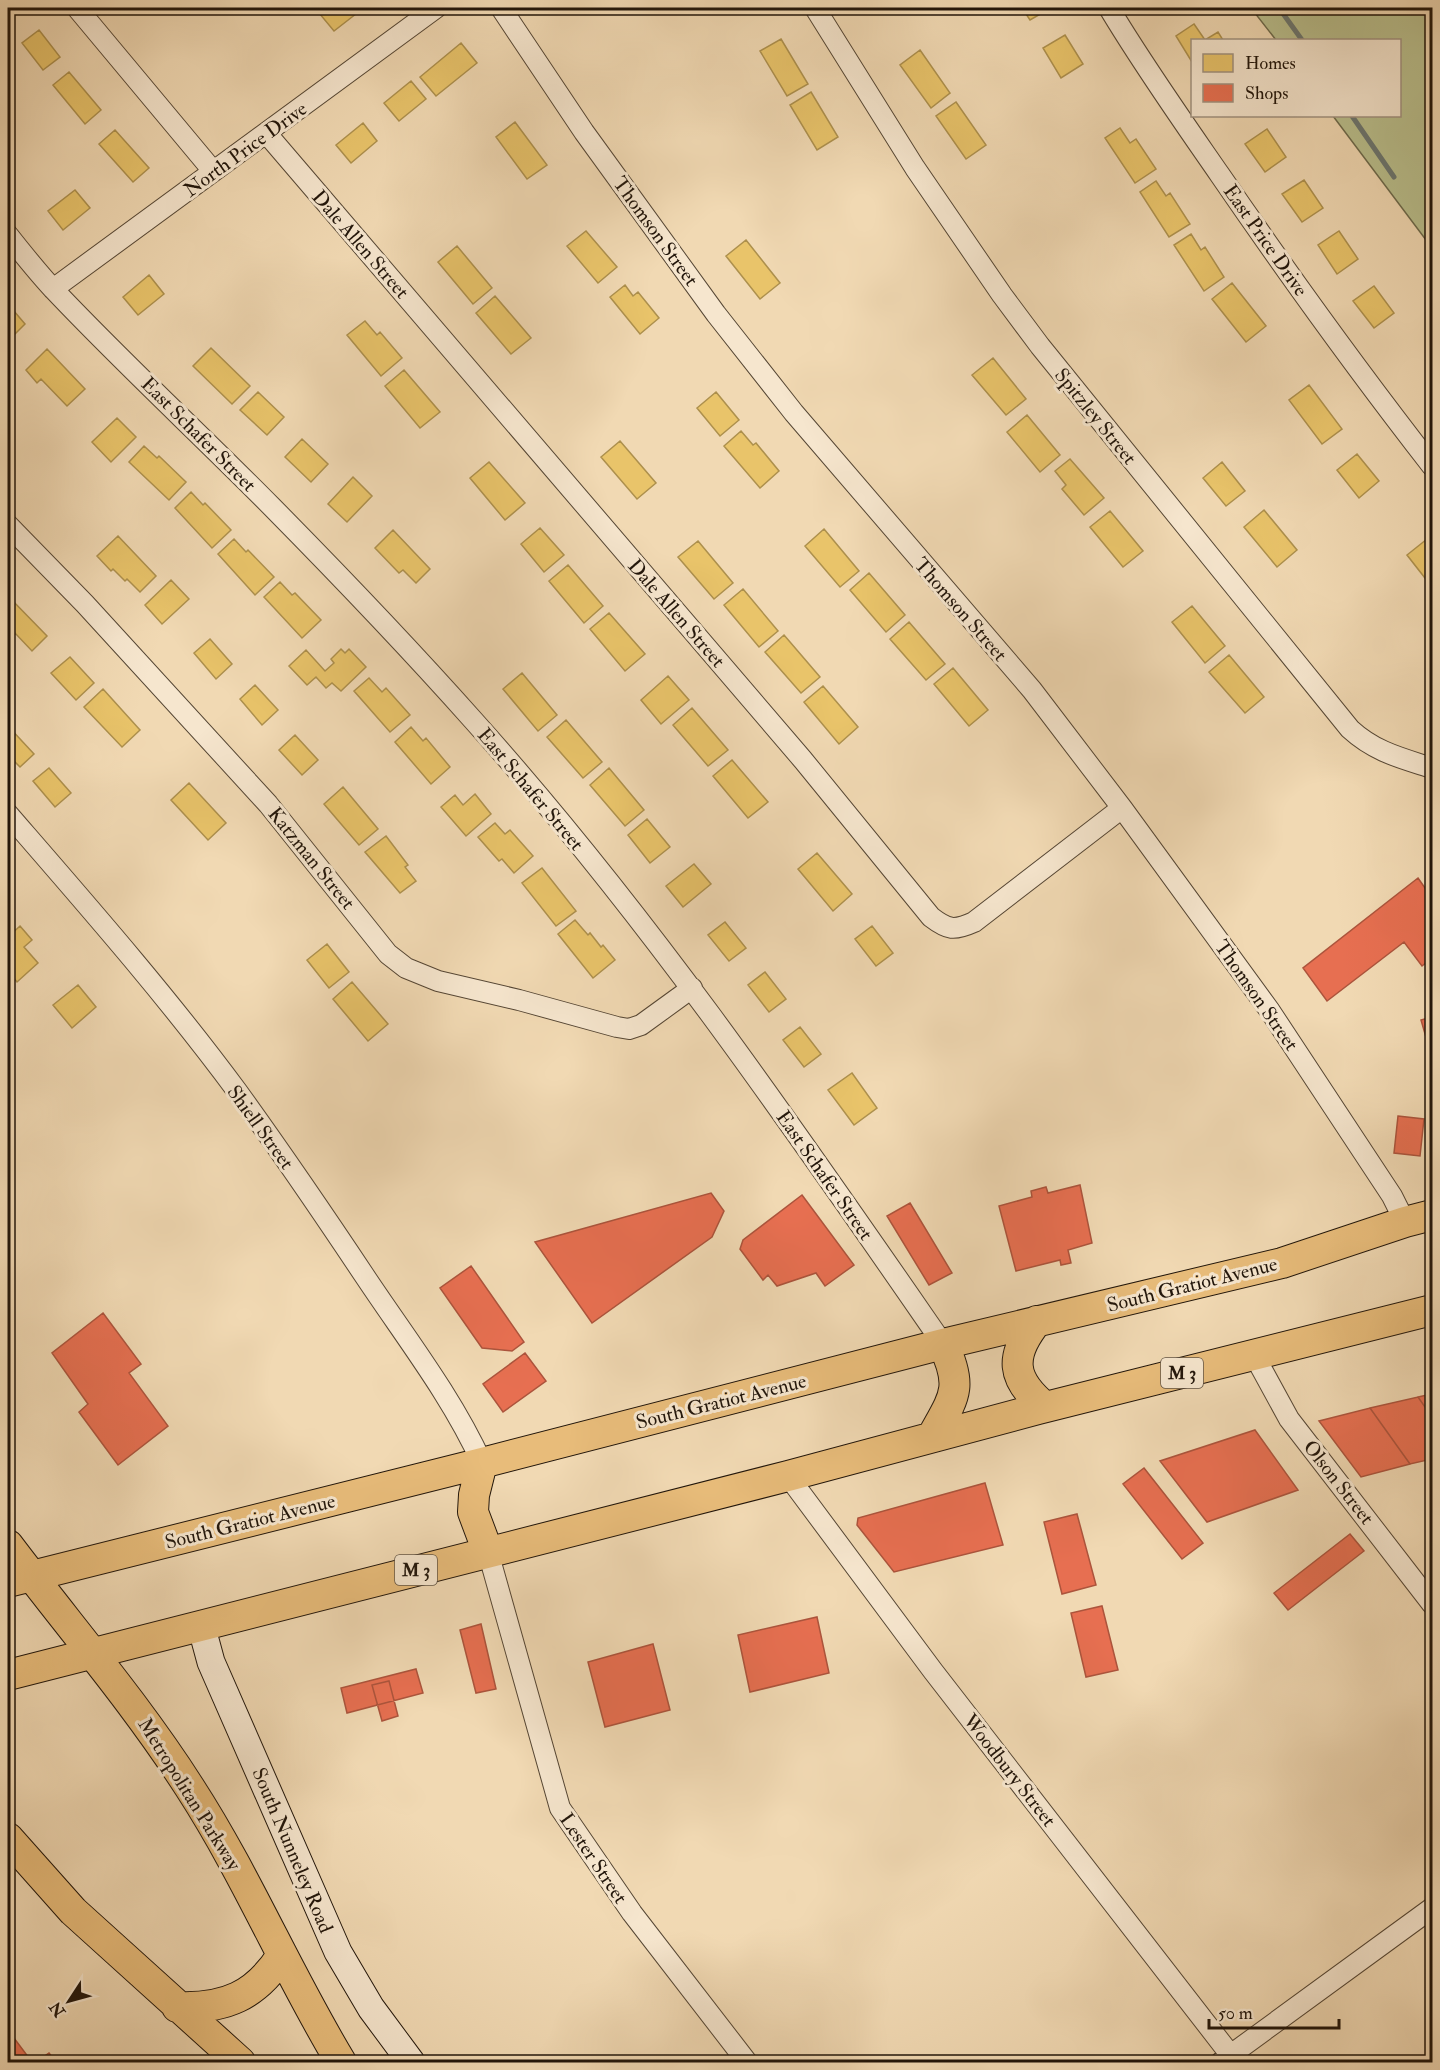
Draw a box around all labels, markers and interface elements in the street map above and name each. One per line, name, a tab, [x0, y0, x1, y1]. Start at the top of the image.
legend	[1191, 39, 1401, 117]
text: Homes	[1245, 52, 1296, 75]
text: Shops	[1245, 82, 1288, 105]
street label: North Price Drive	[179, 96, 312, 203]
street label: Thomson Street	[607, 171, 704, 292]
street label: East Price Drive	[1218, 180, 1313, 301]
street label: Dale Allen Street	[307, 185, 415, 304]
street label: Spitzley Street	[1048, 363, 1143, 471]
street label: East Schafer Street	[136, 372, 262, 498]
street label: Thomson Street	[909, 552, 1013, 667]
street label: Dale Allen Street	[623, 554, 731, 673]
street label: East Schafer Street	[472, 723, 590, 856]
street label: Katzman Street	[263, 802, 361, 915]
street label: Thomson Street	[1209, 935, 1304, 1056]
street label: Shiell Street	[222, 1080, 300, 1175]
street label: East Schafer Street	[771, 1106, 879, 1245]
street label: South Gratiot Avenue	[1104, 1251, 1280, 1318]
road number: M 3	[1161, 1358, 1203, 1388]
street label: South Gratiot Avenue	[633, 1368, 809, 1435]
street label: Olson Street	[1298, 1435, 1380, 1530]
street label: South Gratiot Avenue	[162, 1488, 338, 1555]
road number: M 3	[395, 1555, 437, 1585]
street label: Woodbury Street	[957, 1708, 1062, 1832]
street label: Metropolitan Parkway	[132, 1713, 247, 1877]
street label: South Nunneley Road	[246, 1764, 339, 1937]
street label: Lester Street	[554, 1808, 633, 1909]
north arrow	[39, 1971, 99, 2031]
scale bar	[1209, 1992, 1340, 2030]
text: N	[45, 1997, 71, 2022]
text: 50 m	[1218, 2002, 1253, 2025]

